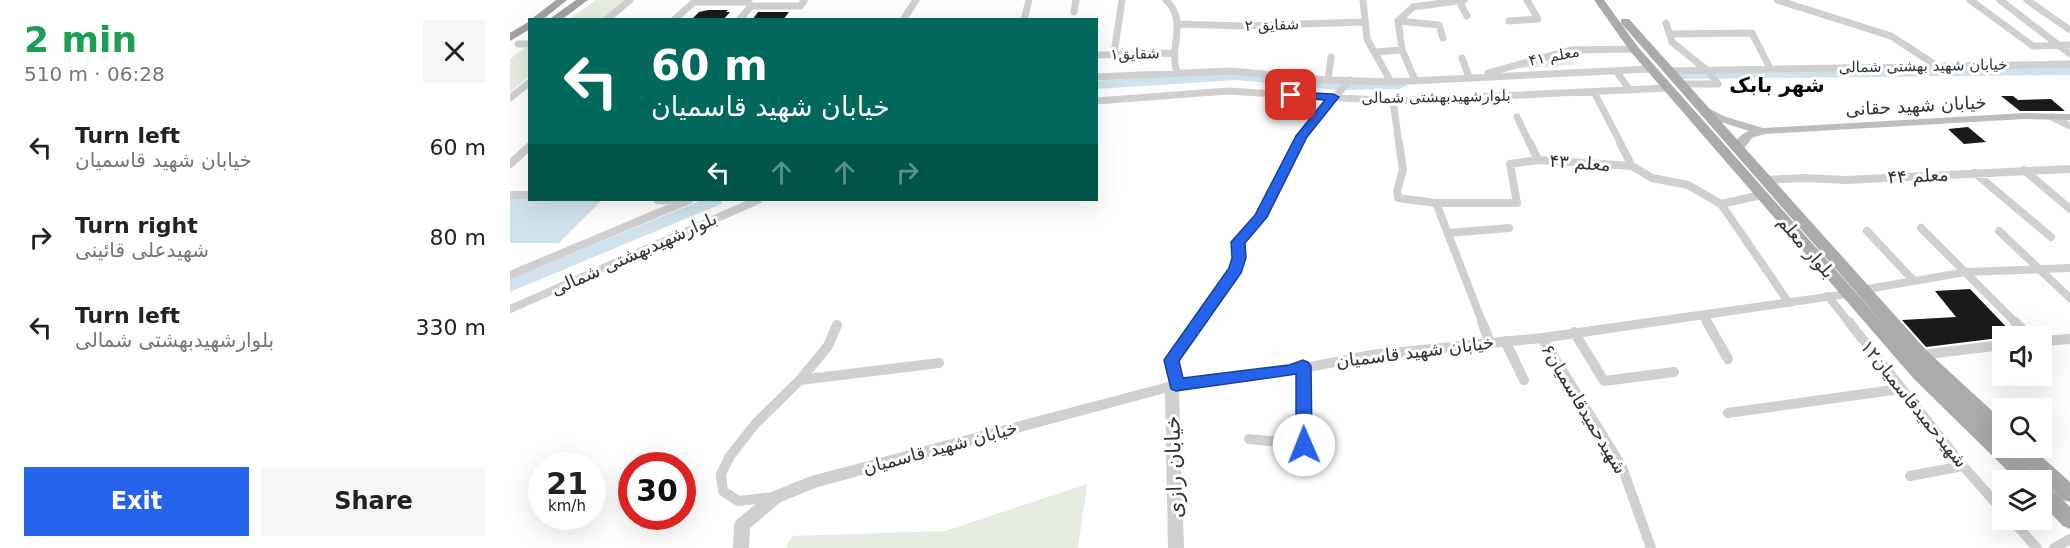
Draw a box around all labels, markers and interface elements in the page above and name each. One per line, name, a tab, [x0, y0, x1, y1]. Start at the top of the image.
street label: شقایق ۲	[1245, 15, 1299, 35]
text: 2 min	[24, 19, 137, 60]
button: close	[423, 20, 486, 83]
text: 60 m	[651, 41, 768, 90]
icon: left	[552, 42, 630, 120]
street label: معلم ۴۱	[1527, 42, 1581, 70]
street label: شقایق۱	[1110, 44, 1160, 64]
street label: خیابان شهید بهشتی شمالی	[1839, 56, 2007, 76]
text: 510 m · 06:28	[24, 62, 165, 86]
pin	[1265, 69, 1316, 120]
district label: شهر بابک	[1729, 73, 1825, 97]
icon: arrive	[1274, 78, 1307, 111]
street label: بلوارشهیدبهشتی شمالی	[1361, 87, 1511, 107]
text: خیابان شهید قاسمیان	[651, 91, 890, 122]
street label: خیابان شهید حقانی	[1845, 91, 1987, 121]
text: Turn left	[75, 123, 180, 148]
icon: left	[24, 131, 57, 164]
text: 60 m	[430, 135, 486, 160]
text: خیابان شهید قاسمیان	[75, 148, 252, 172]
street label: معلم ۴۳	[1549, 150, 1611, 176]
icon: left	[702, 156, 735, 189]
icon: ahead	[765, 156, 798, 189]
icon: ahead	[828, 156, 861, 189]
icon: right	[891, 156, 924, 189]
street label: معلم ۴۴	[1887, 163, 1949, 189]
street label: بلوارشهیدبهشتی شمالی	[548, 208, 720, 300]
street label: بلوار معلم	[1773, 211, 1839, 283]
text: Turn right	[75, 213, 198, 238]
icon: right	[24, 221, 57, 254]
text: 80 m	[430, 225, 486, 250]
text: شهیدعلی قائینی	[75, 238, 209, 262]
text: Turn left	[75, 303, 180, 328]
icon: left	[24, 311, 57, 344]
text: 330 m	[416, 315, 486, 340]
map controls	[1992, 326, 2052, 530]
button: sound	[1992, 326, 2052, 386]
text: بلوارشهیدبهشتی شمالی	[75, 328, 274, 352]
street label: خیابان شهید قاسمیان	[1335, 331, 1495, 373]
street label: شهیدحمیدقاسمیان۱۲	[1856, 336, 1972, 472]
street label: شهیدحمیدقاسمیان۶	[1536, 340, 1632, 478]
button: search	[1992, 398, 2052, 458]
position arrow	[1272, 413, 1336, 477]
street label: خیابان رازی	[1160, 415, 1188, 519]
street label: خیابان شهید قاسمیان	[860, 417, 1020, 479]
speed limit sign: 30	[618, 452, 696, 530]
text: 21	[546, 466, 588, 501]
button: Exit	[24, 467, 249, 536]
button: Share	[261, 467, 486, 536]
button: layers	[1992, 470, 2052, 530]
text: km/h	[548, 497, 586, 515]

